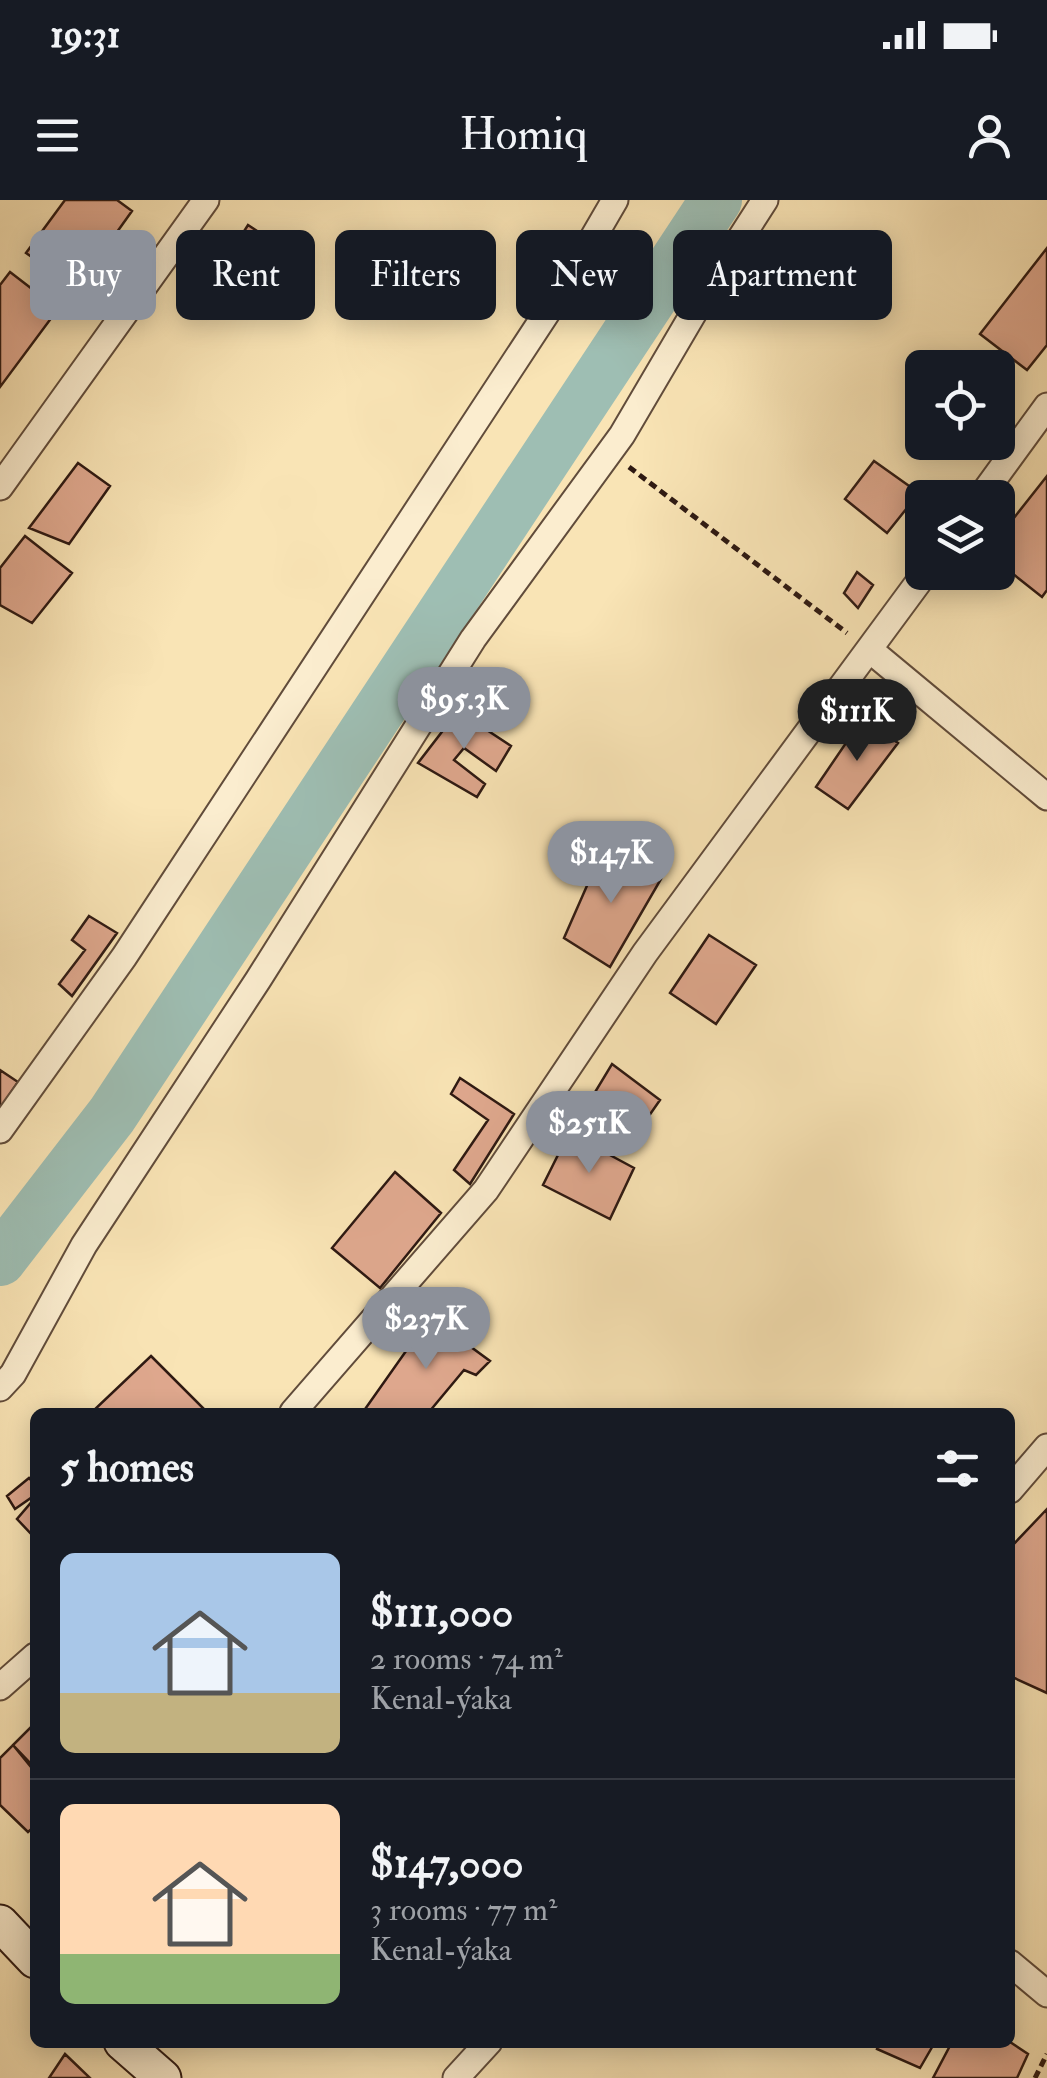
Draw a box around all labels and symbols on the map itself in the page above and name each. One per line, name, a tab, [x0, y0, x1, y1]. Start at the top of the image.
pin: $95.3K	[383, 667, 545, 752]
pin: $111K	[787, 679, 927, 764]
pin: $147K	[541, 821, 681, 906]
pin: $251K	[519, 1091, 659, 1176]
pin: $237K	[356, 1287, 496, 1372]

